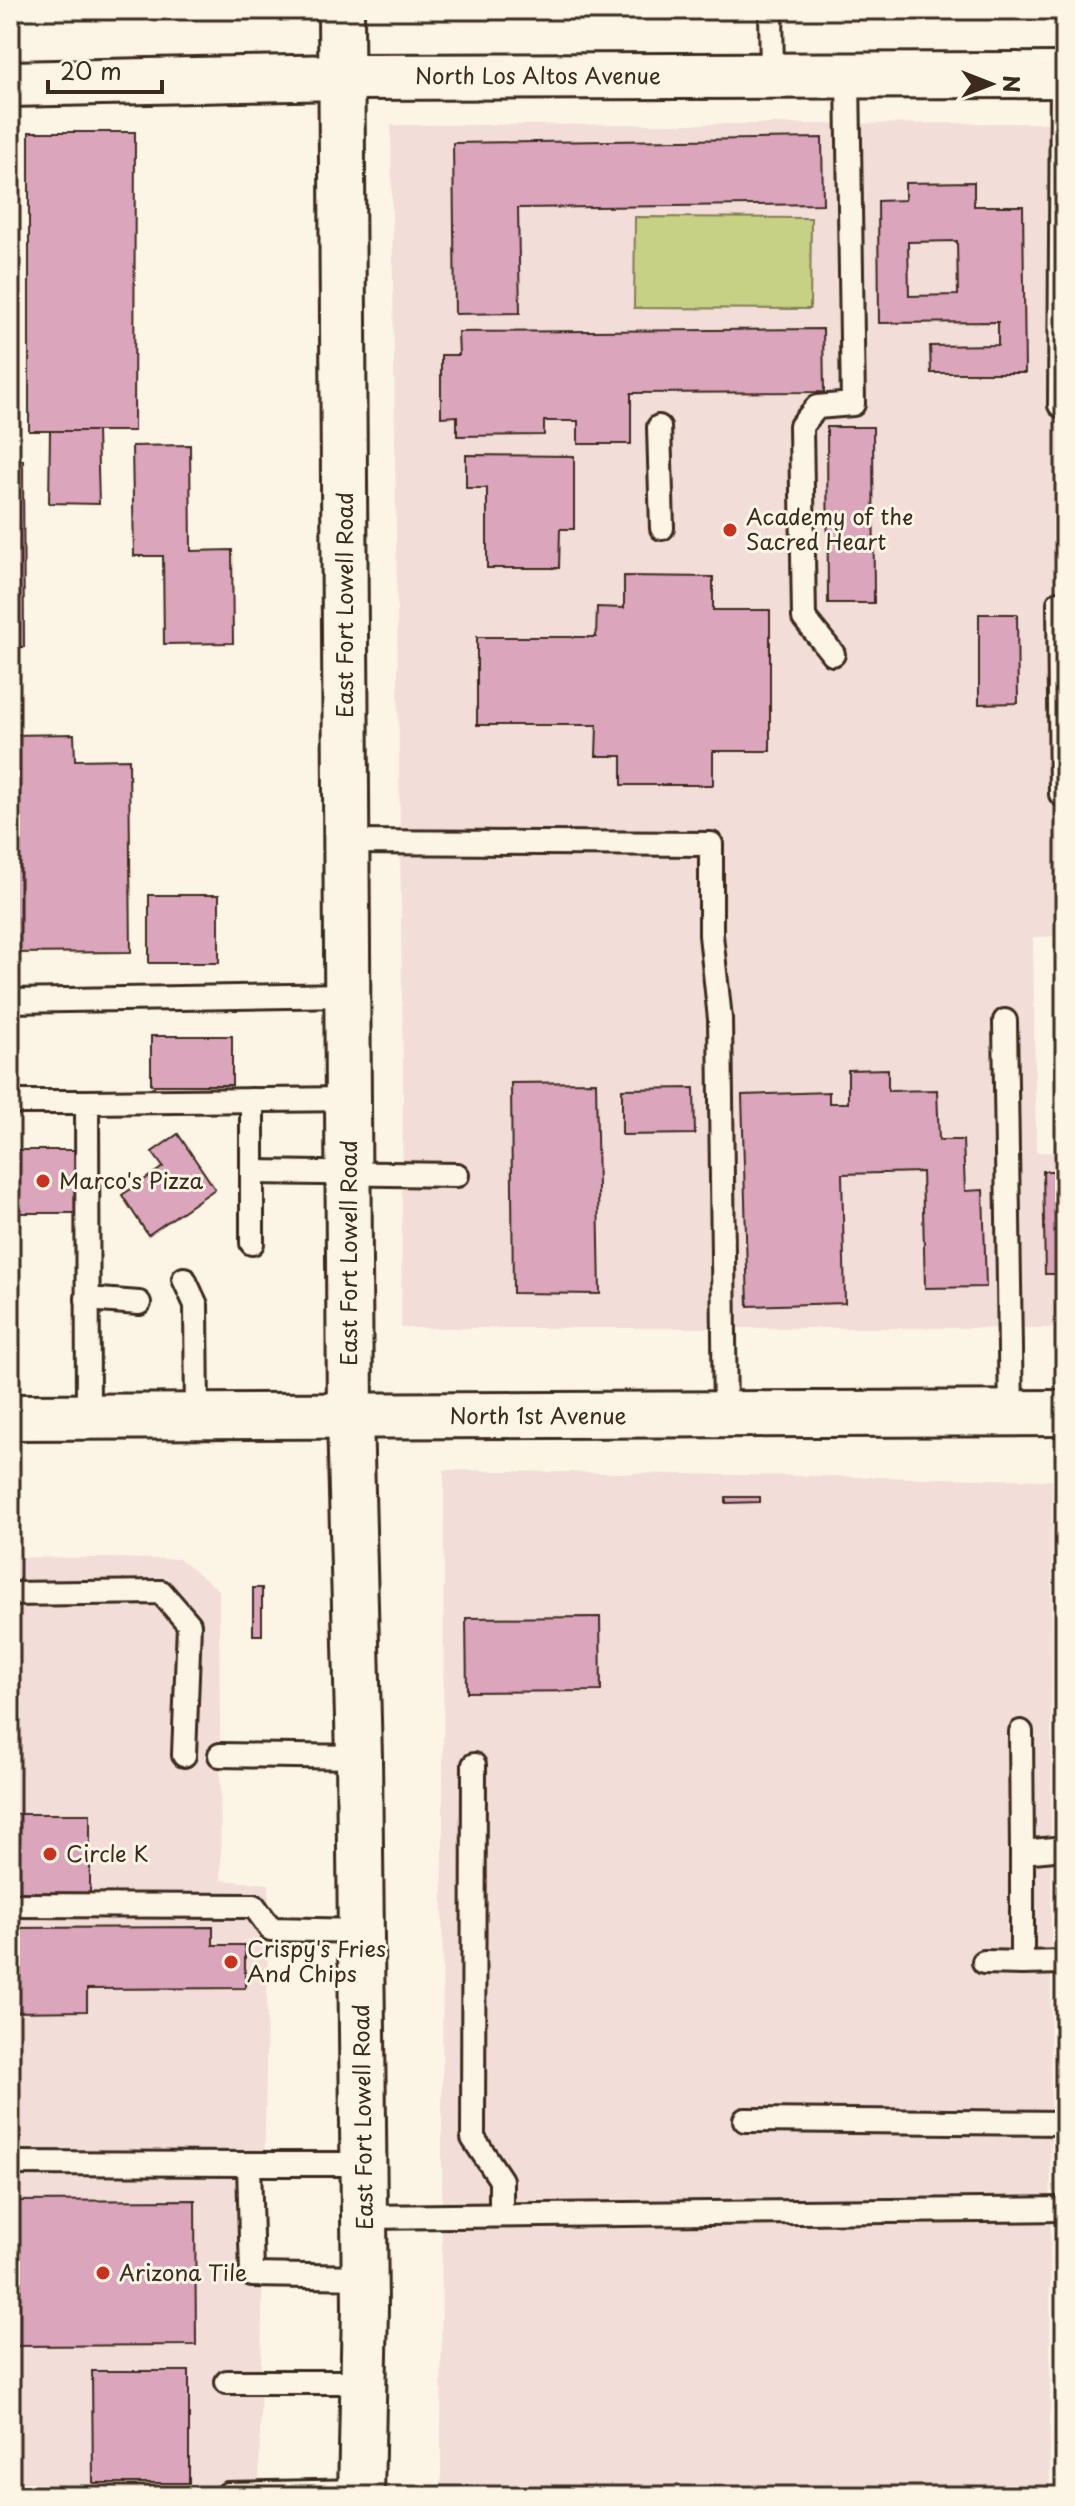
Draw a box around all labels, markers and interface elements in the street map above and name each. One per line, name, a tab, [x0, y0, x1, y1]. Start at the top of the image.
scale bar	[48, 44, 162, 94]
north arrow	[951, 44, 1031, 124]
text: 20 m	[60, 52, 122, 88]
street label: North Los Altos Avenue	[415, 58, 661, 91]
text: N	[996, 75, 1029, 93]
street label: East Fort Lowell Road	[327, 492, 360, 718]
place label: Academy of the Sacred Heart	[746, 499, 913, 557]
marker: Academy of the Sacred Heart	[721, 521, 739, 539]
street label: East Fort Lowell Road	[331, 1140, 364, 1366]
place label: Marco's Pizza	[59, 1163, 204, 1196]
marker: Marco's Pizza	[34, 1172, 52, 1190]
street label: North 1st Avenue	[449, 1398, 627, 1431]
place label: Circle K	[66, 1836, 149, 1869]
marker: Circle K	[41, 1845, 59, 1863]
place label: Crispy's Fries And Chips	[247, 1931, 386, 1989]
marker: Crispy's Fries And Chips	[222, 1953, 240, 1971]
street label: East Fort Lowell Road	[343, 2004, 380, 2230]
place label: Arizona Tile	[119, 2255, 247, 2288]
marker: Arizona Tile	[94, 2264, 112, 2282]

